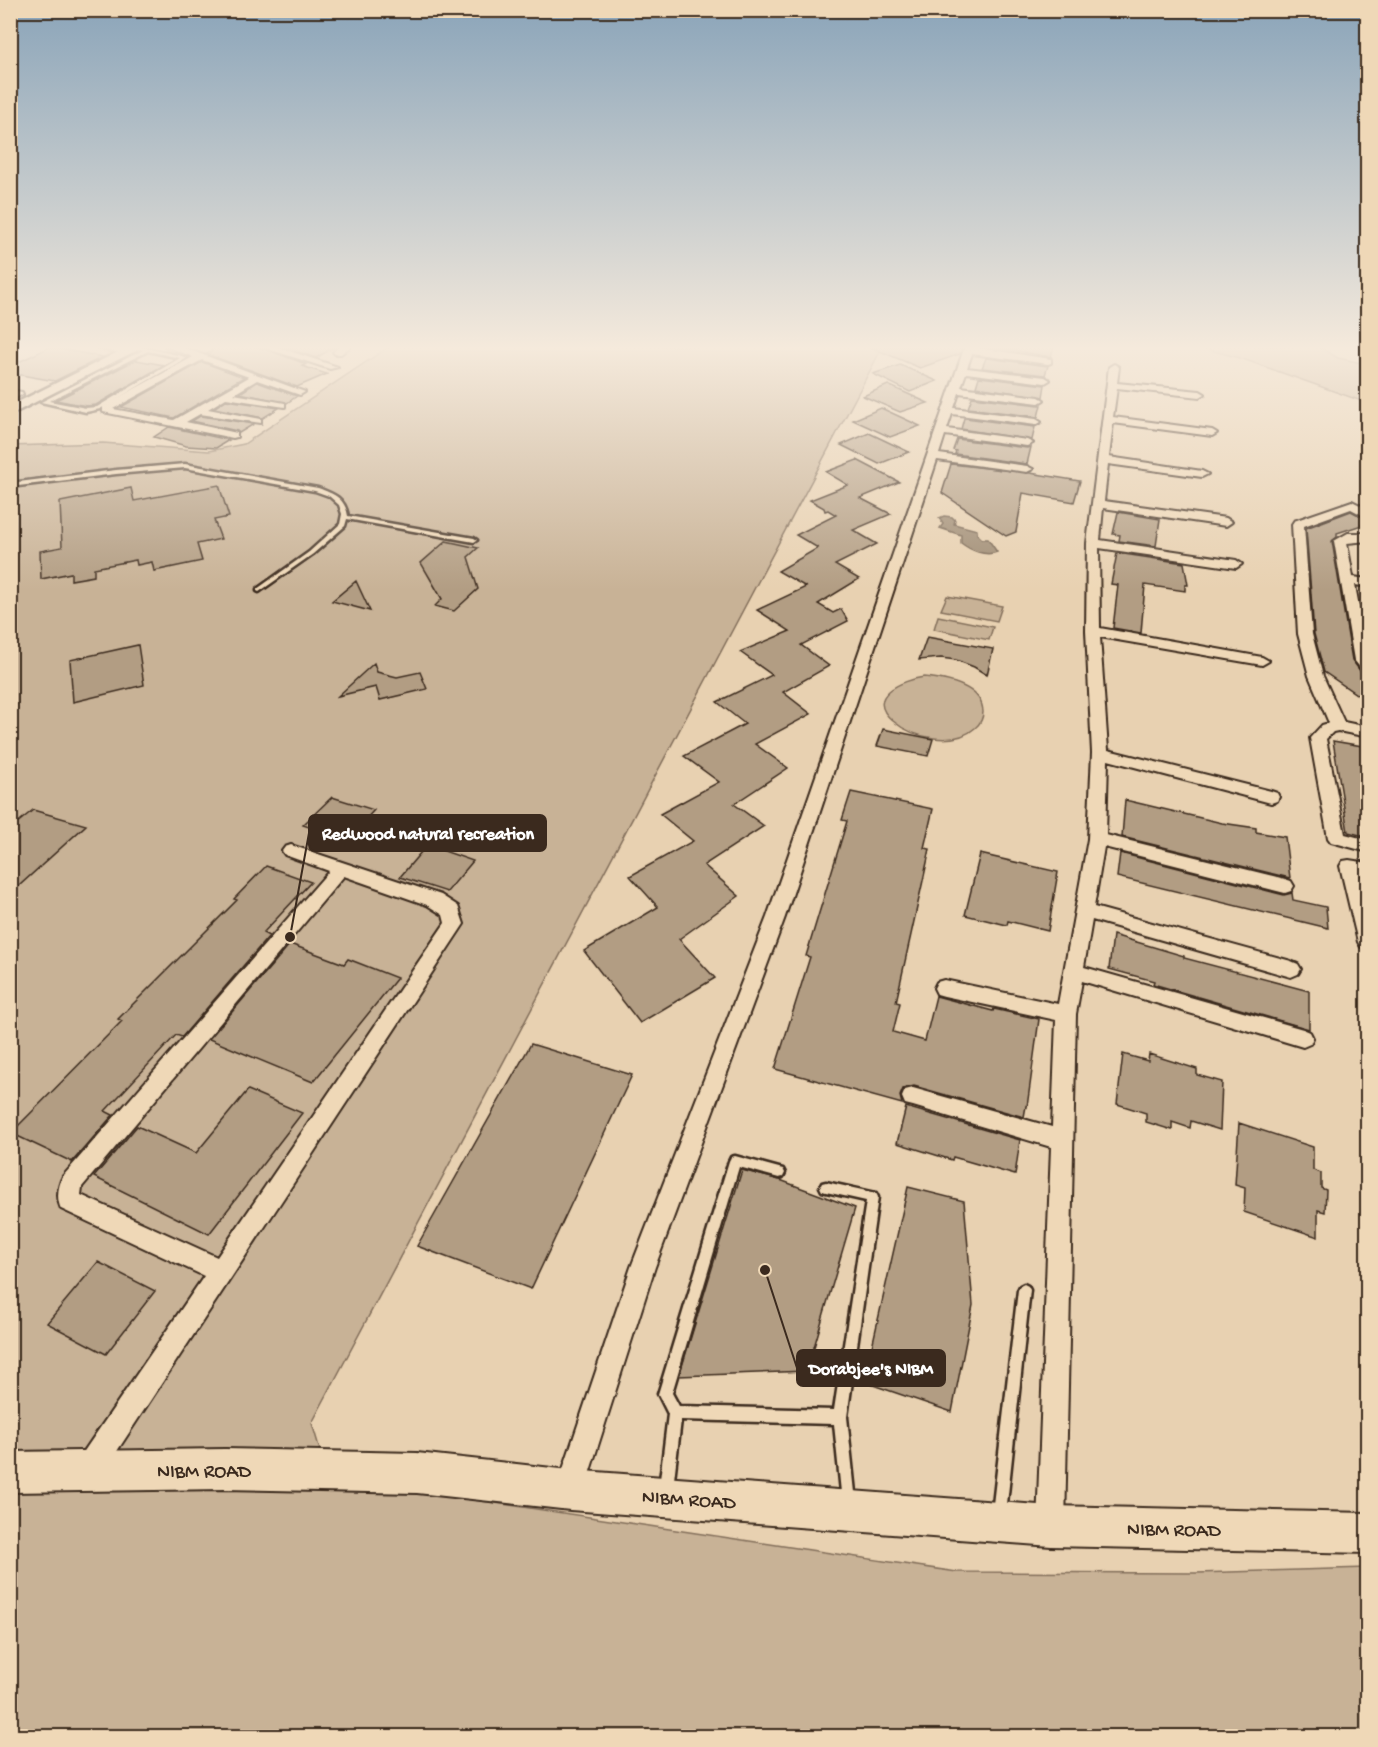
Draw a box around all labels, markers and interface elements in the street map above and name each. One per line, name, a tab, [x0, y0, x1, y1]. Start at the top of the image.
callout: Redwood natural recreation	[309, 815, 546, 851]
text: Redwood natural recreation	[321, 825, 535, 846]
callout: Dorabjee's NIBM	[797, 1350, 945, 1386]
text: Dorabjee's NIBM	[807, 1360, 933, 1381]
street label: NIBM ROAD	[157, 1462, 252, 1485]
street label: NIBM ROAD	[641, 1487, 737, 1516]
street label: NIBM ROAD	[1127, 1519, 1222, 1544]

